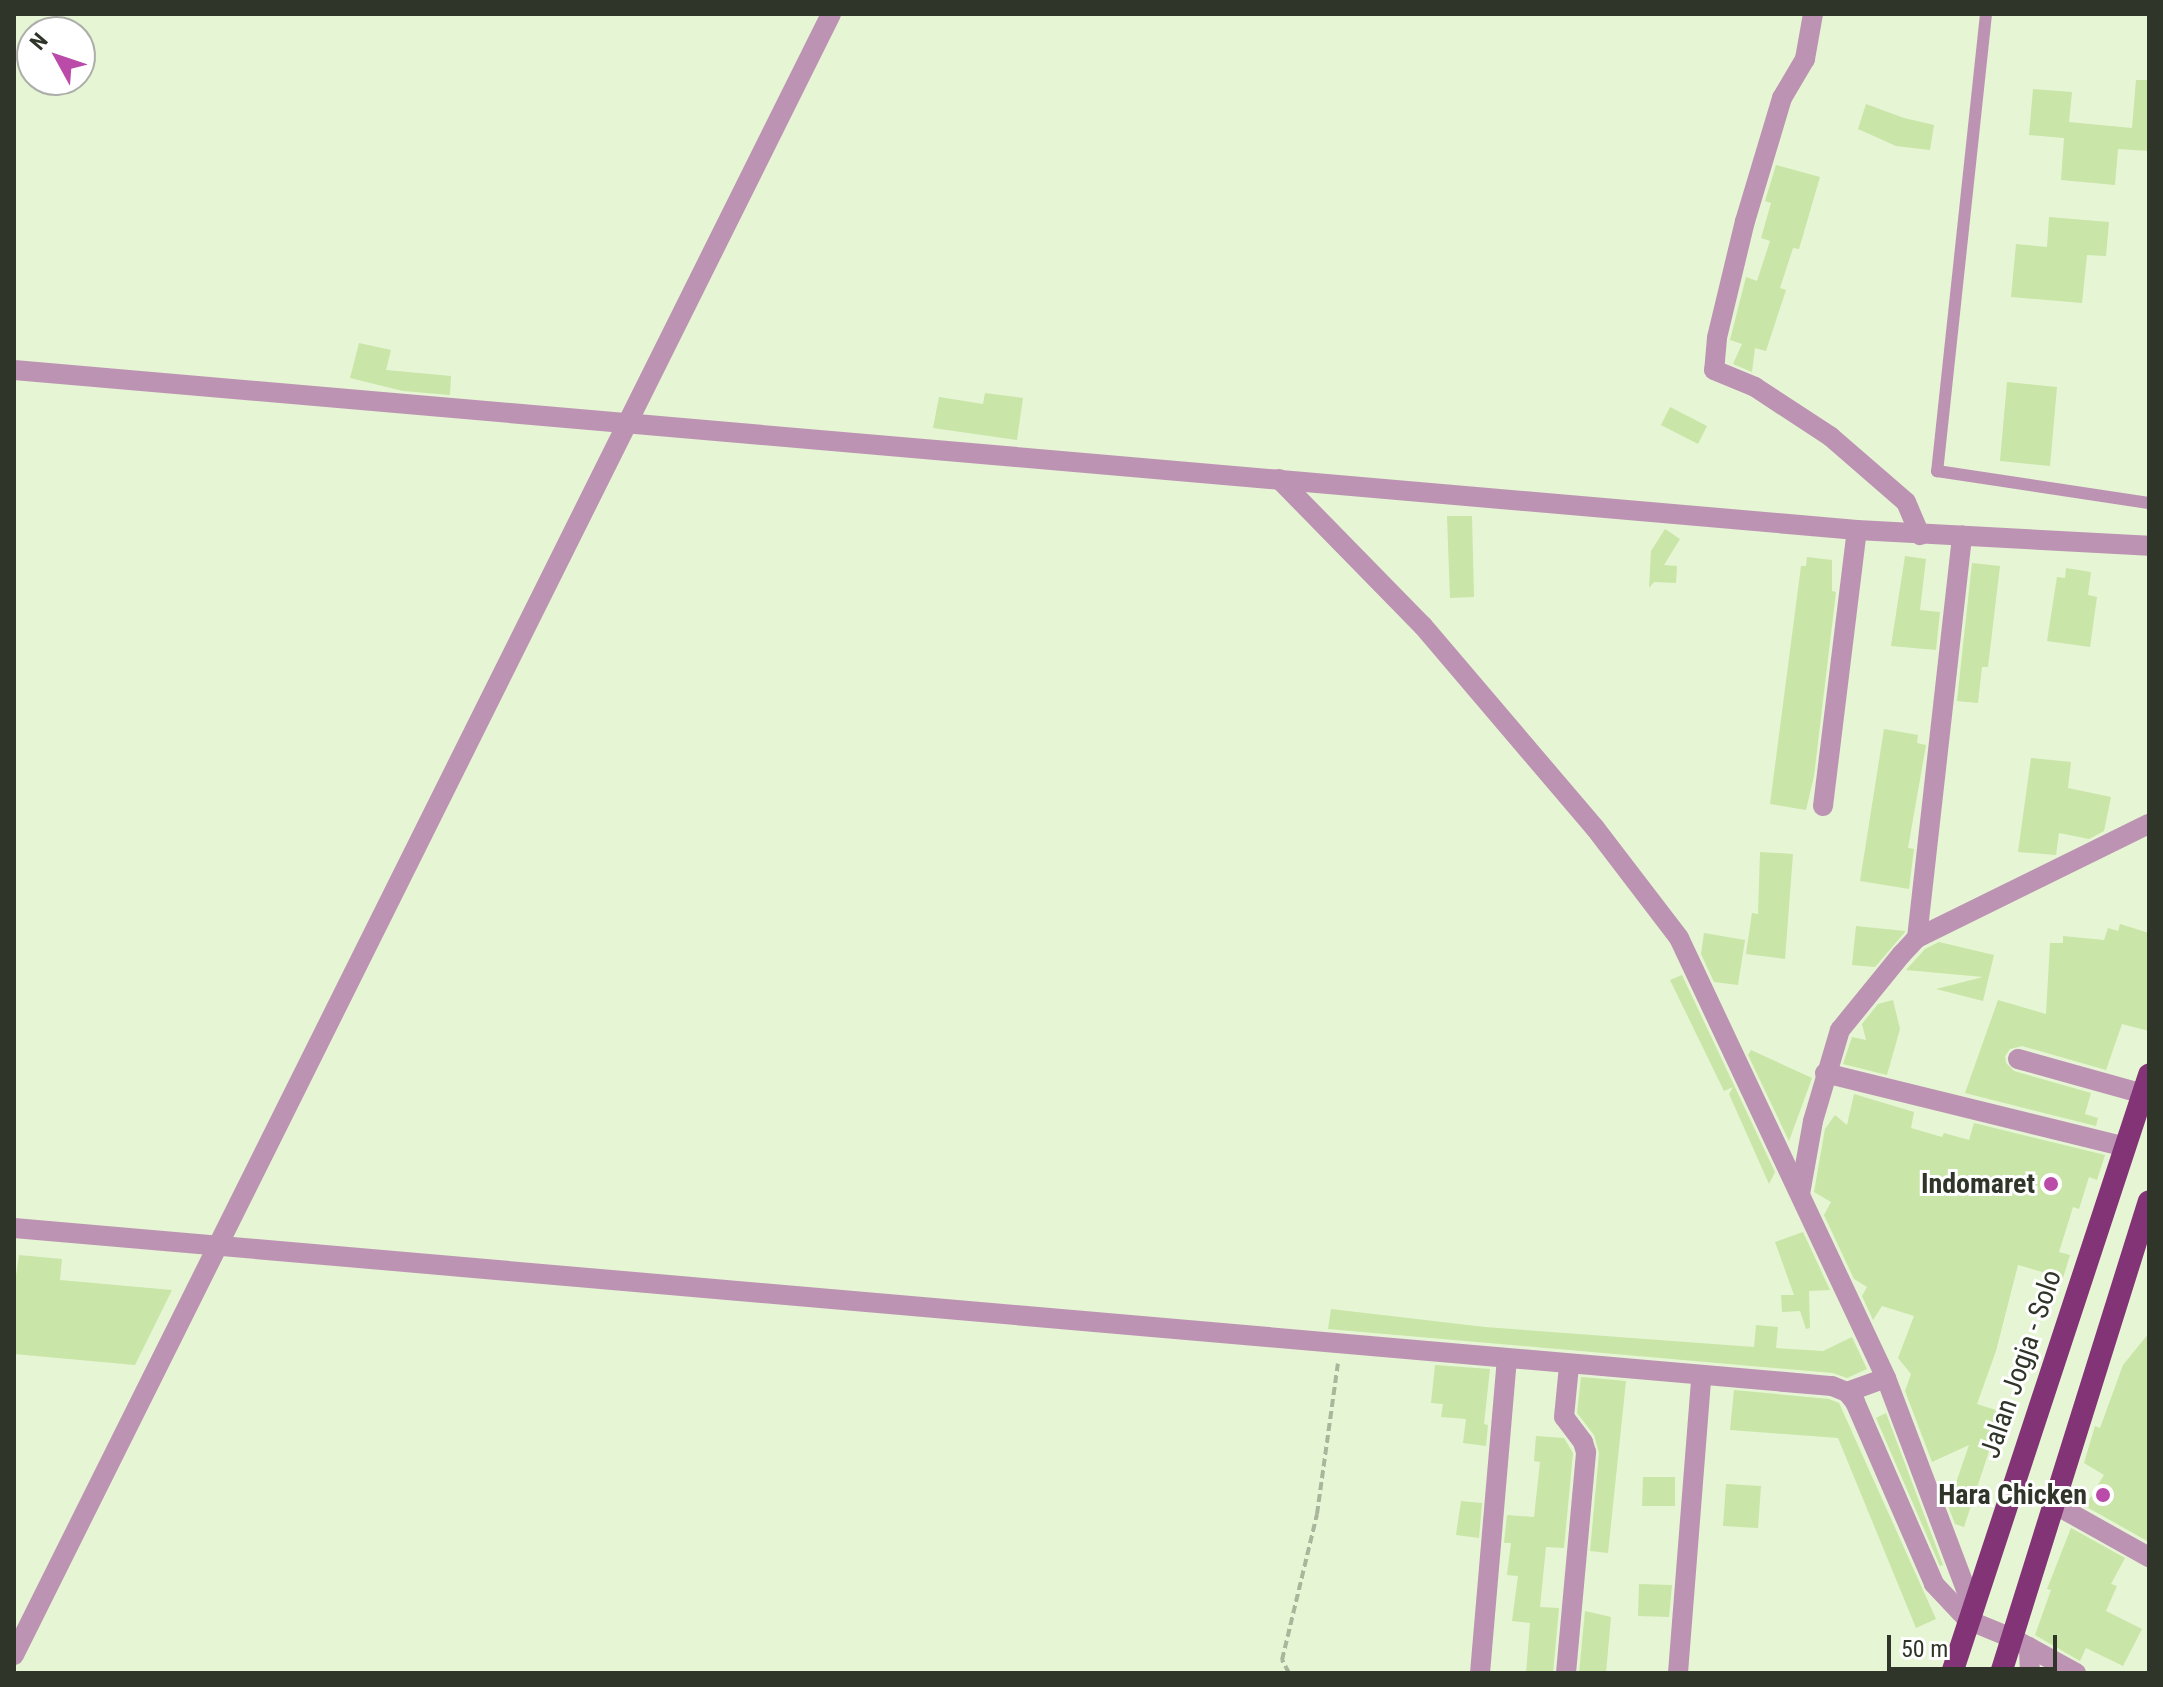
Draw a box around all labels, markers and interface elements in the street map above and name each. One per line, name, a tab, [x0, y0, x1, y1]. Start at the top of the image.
north arrow	[16, 16, 96, 96]
text: N	[25, 28, 53, 55]
place label: Indomaret	[1921, 1167, 2035, 1201]
marker: Indomaret	[2042, 1175, 2060, 1193]
street label: Jalan Jogja - Solo	[1973, 1266, 2069, 1462]
place label: Hara Chicken	[1938, 1478, 2087, 1512]
marker: Hara Chicken	[2094, 1486, 2112, 1504]
scale bar	[1891, 1619, 2061, 1669]
text: 50 m	[1901, 1635, 1948, 1663]

